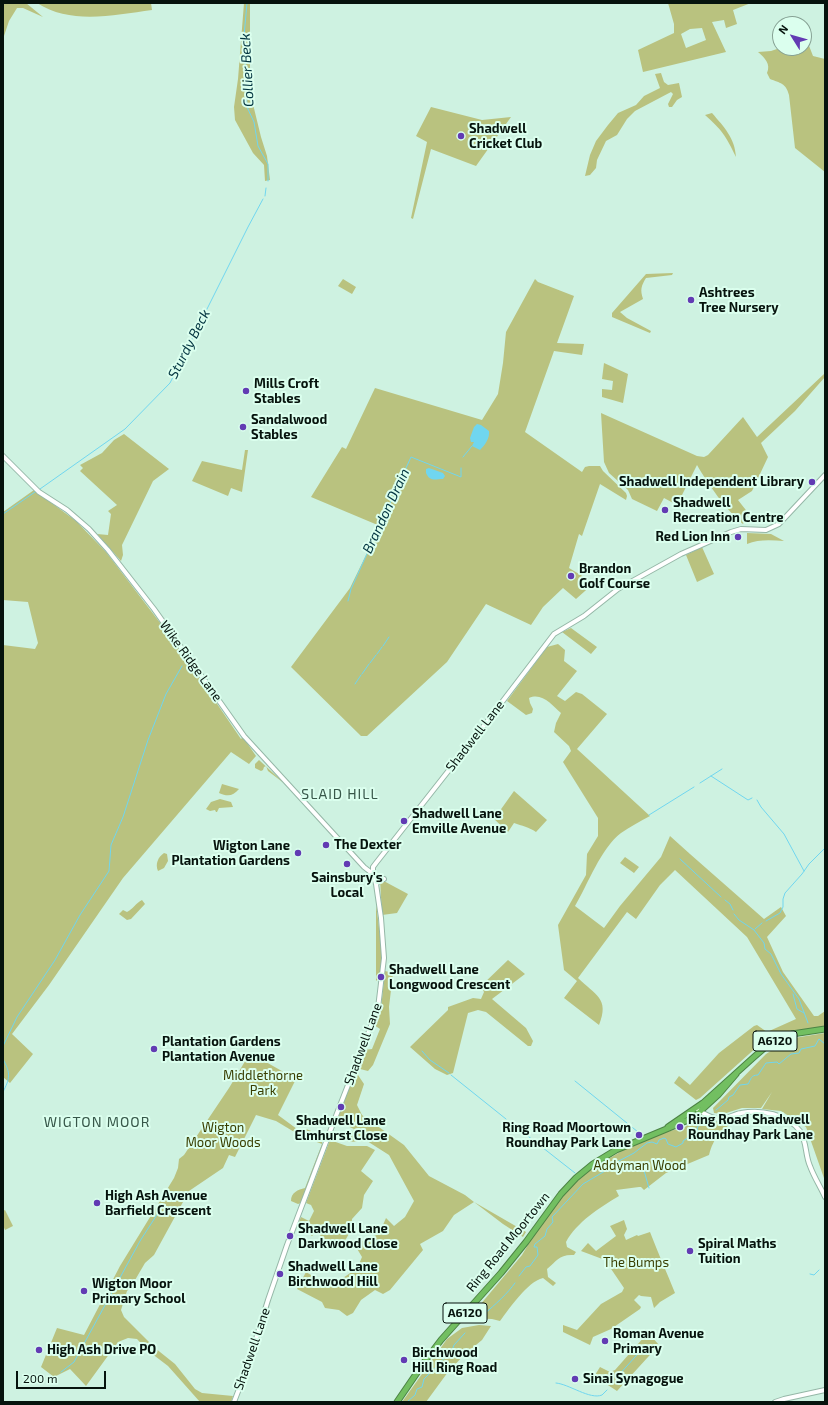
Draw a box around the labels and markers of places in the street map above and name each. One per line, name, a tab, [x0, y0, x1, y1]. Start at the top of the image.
place label: Shadwell Cricket Club	[469, 121, 542, 152]
marker: Shadwell Cricket Club	[456, 131, 466, 141]
place label: Ashtrees Tree Nursery	[699, 285, 779, 316]
marker: Ashtrees Tree Nursery	[686, 295, 696, 305]
place label: Mills Croft Stables	[254, 376, 319, 407]
marker: Mills Croft Stables	[241, 386, 251, 396]
place label: Sandalwood Stables	[251, 412, 327, 443]
marker: Sandalwood Stables	[238, 422, 248, 432]
place label: Shadwell Independent Library	[619, 474, 804, 490]
marker: Shadwell Independent Library	[807, 477, 817, 487]
place label: Shadwell Recreation Centre	[673, 495, 784, 526]
marker: Shadwell Recreation Centre	[660, 505, 670, 515]
place label: Red Lion Inn	[655, 529, 730, 545]
marker: Red Lion Inn	[733, 532, 743, 542]
place label: Brandon Golf Course	[579, 561, 650, 592]
marker: Brandon Golf Course	[566, 571, 576, 581]
place label: Shadwell Lane Emville Avenue	[412, 806, 506, 837]
marker: Shadwell Lane Emville Avenue	[399, 816, 409, 826]
place label: The Dexter	[334, 837, 402, 853]
place label: Wigton Lane Plantation Gardens	[171, 838, 290, 869]
marker: The Dexter	[321, 840, 331, 850]
marker: Wigton Lane Plantation Gardens	[293, 848, 303, 858]
marker: Sainsbury's Local	[342, 859, 352, 869]
place label: Sainsbury's Local	[311, 870, 383, 901]
place label: Shadwell Lane Longwood Crescent	[389, 962, 510, 993]
marker: Shadwell Lane Longwood Crescent	[376, 972, 386, 982]
place label: Plantation Gardens Plantation Avenue	[162, 1034, 281, 1065]
marker: Plantation Gardens Plantation Avenue	[149, 1044, 159, 1054]
marker: Shadwell Lane Elmhurst Close	[336, 1102, 346, 1112]
place label: Ring Road Shadwell Roundhay Park Lane	[688, 1112, 813, 1143]
place label: Shadwell Lane Elmhurst Close	[294, 1113, 388, 1144]
place label: Ring Road Moortown Roundhay Park Lane	[502, 1120, 631, 1151]
marker: Ring Road Shadwell Roundhay Park Lane	[675, 1122, 685, 1132]
marker: Ring Road Moortown Roundhay Park Lane	[634, 1130, 644, 1140]
place label: High Ash Avenue Barfield Crescent	[105, 1188, 211, 1219]
marker: High Ash Avenue Barfield Crescent	[92, 1198, 102, 1208]
place label: Shadwell Lane Darkwood Close	[298, 1221, 398, 1252]
marker: Shadwell Lane Darkwood Close	[285, 1231, 295, 1241]
place label: Spiral Maths Tuition	[698, 1236, 776, 1267]
marker: Spiral Maths Tuition	[685, 1246, 695, 1256]
place label: Shadwell Lane Birchwood Hill	[288, 1259, 378, 1290]
marker: Shadwell Lane Birchwood Hill	[275, 1269, 285, 1279]
place label: Wigton Moor Primary School	[92, 1276, 185, 1307]
marker: Wigton Moor Primary School	[79, 1286, 89, 1296]
place label: Roman Avenue Primary	[613, 1326, 704, 1357]
marker: Roman Avenue Primary	[600, 1336, 610, 1346]
place label: High Ash Drive PO	[47, 1342, 156, 1358]
marker: High Ash Drive PO	[34, 1345, 44, 1355]
place label: Birchwood Hill Ring Road	[412, 1345, 497, 1376]
marker: Birchwood Hill Ring Road	[399, 1355, 409, 1365]
place label: Sinai Synagogue	[583, 1371, 684, 1387]
marker: Sinai Synagogue	[570, 1374, 580, 1384]

